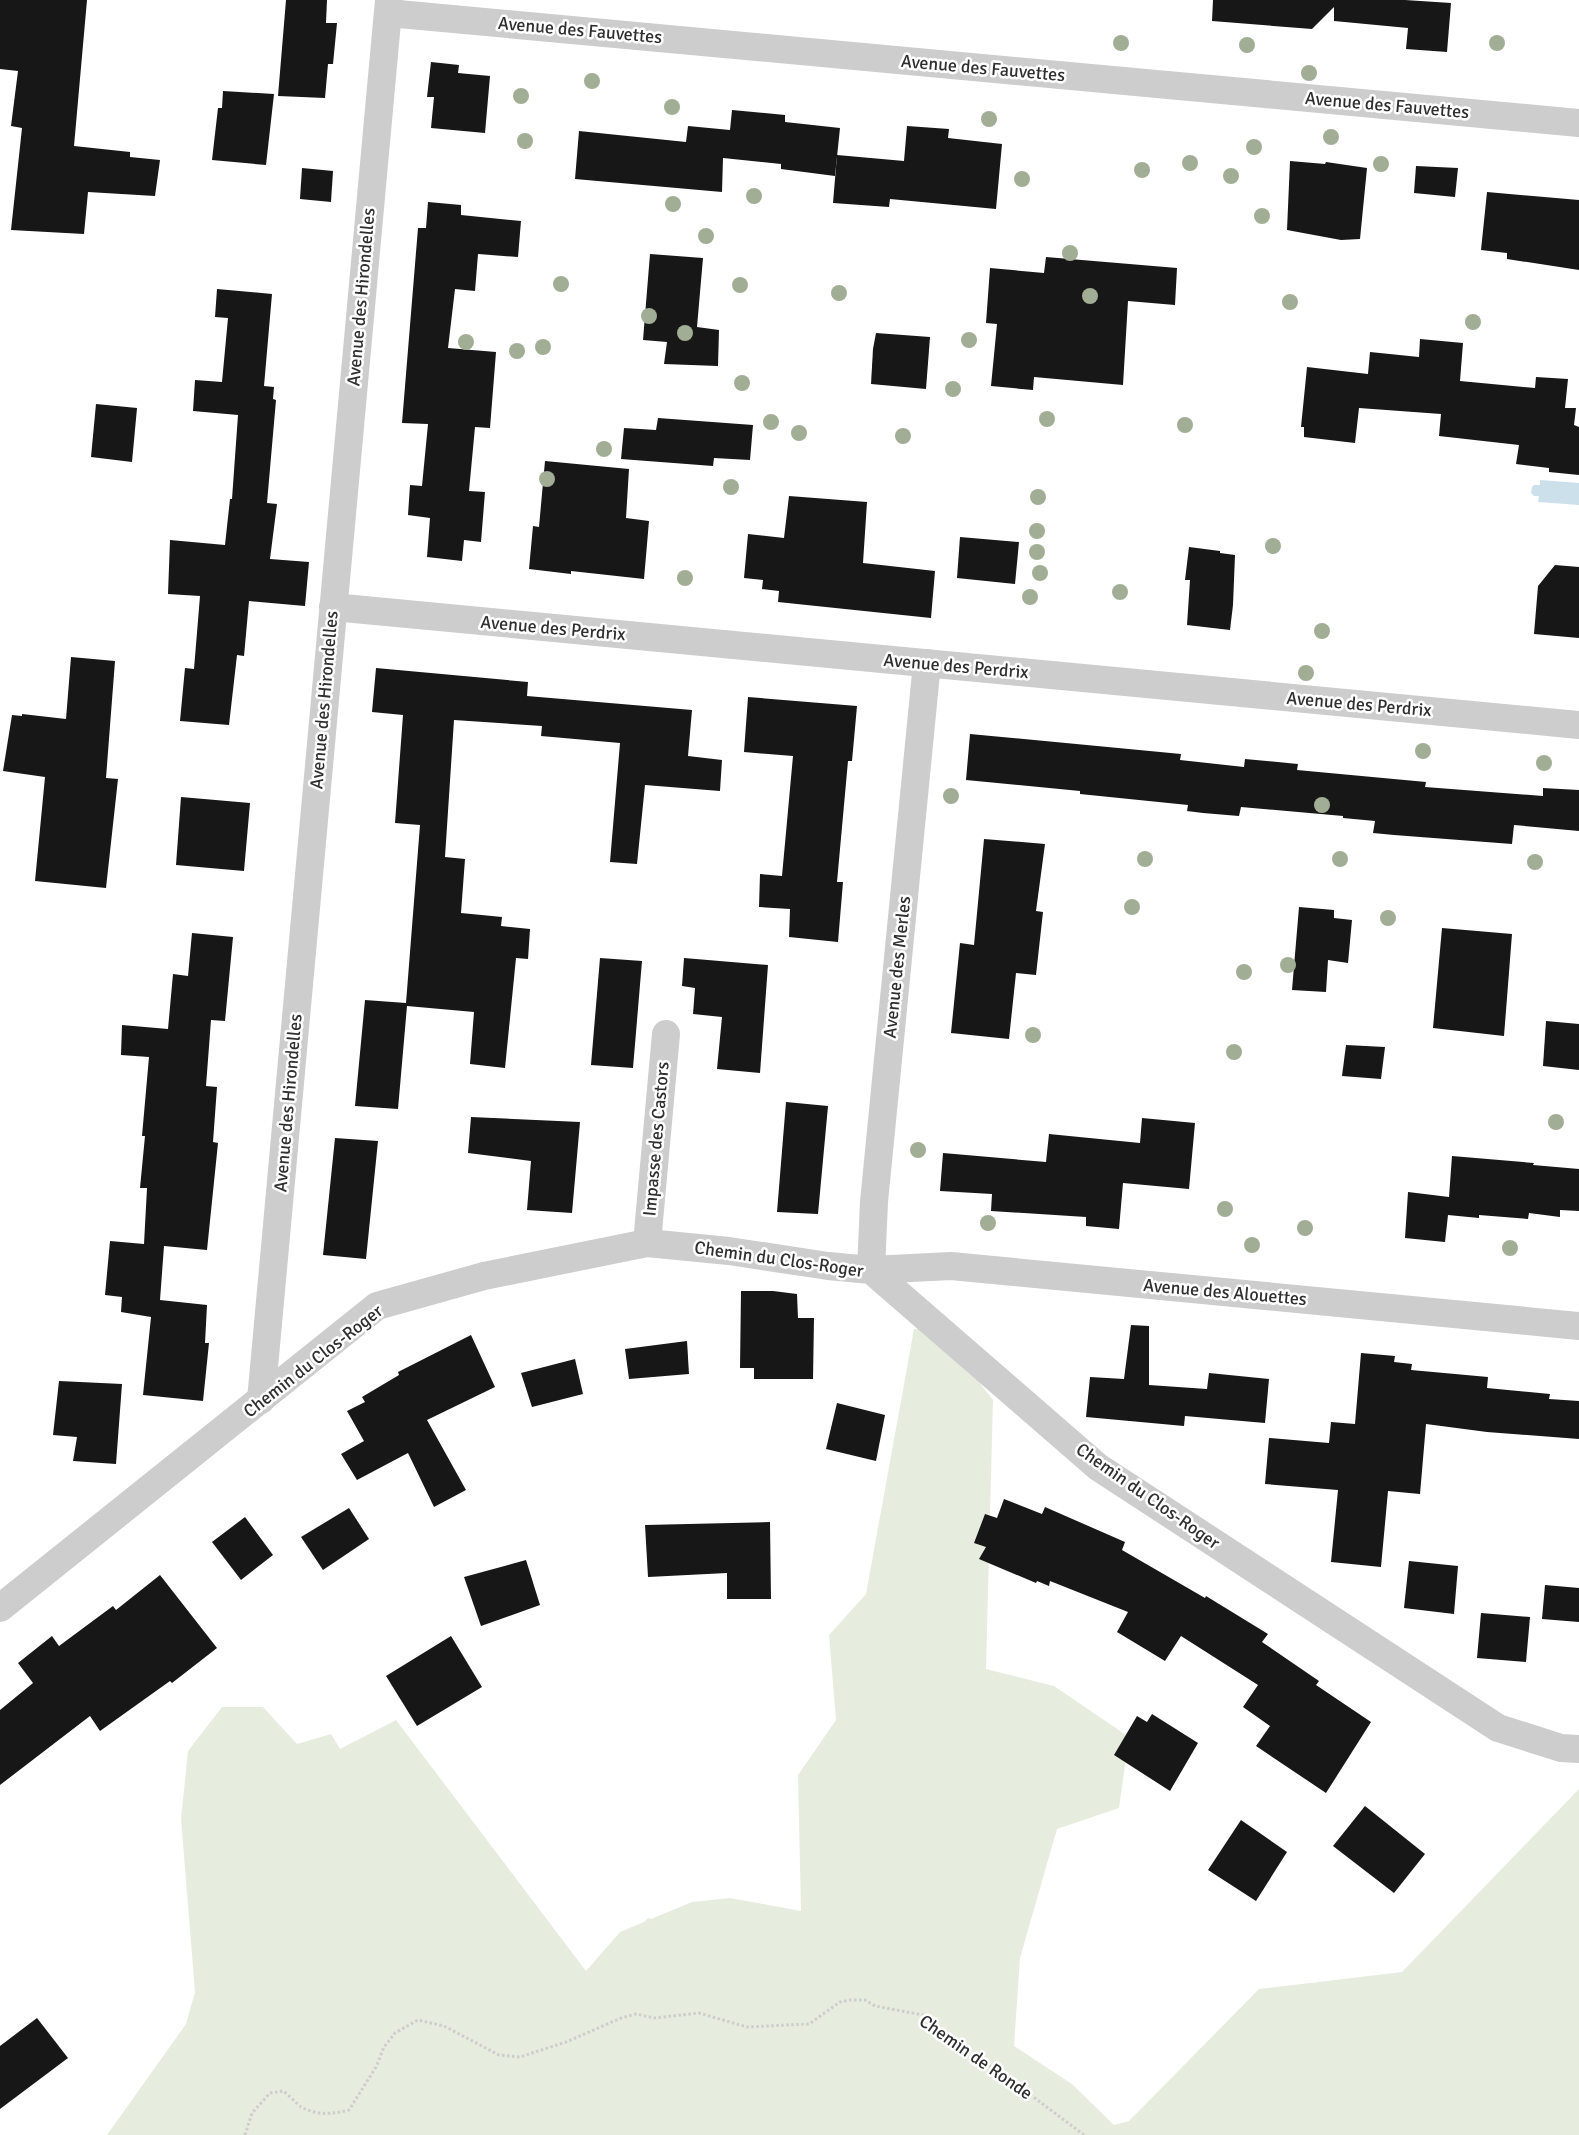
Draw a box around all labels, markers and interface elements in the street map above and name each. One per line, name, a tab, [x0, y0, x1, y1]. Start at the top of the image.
street label: Avenue des Fauvettes	[497, 12, 663, 48]
street label: Avenue des Fauvettes	[900, 50, 1066, 86]
street label: Avenue des Fauvettes	[1304, 87, 1470, 123]
street label: Avenue des Hirondelles	[342, 207, 380, 387]
street label: Avenue des Hirondelles	[305, 610, 343, 790]
street label: Avenue des Perdrix	[480, 611, 627, 645]
street label: Avenue des Perdrix	[883, 649, 1030, 683]
street label: Avenue des Perdrix	[1286, 687, 1433, 721]
street label: Avenue des Merles	[879, 895, 915, 1039]
street label: Avenue des Hirondelles	[269, 1013, 307, 1193]
street label: Impasse des Castors	[638, 1061, 674, 1217]
street label: Chemin du Clos-Roger	[693, 1236, 865, 1282]
street label: Avenue des Alouettes	[1142, 1274, 1308, 1310]
street label: Chemin du Clos-Roger	[239, 1300, 387, 1422]
street label: Chemin du Clos-Roger	[1072, 1438, 1224, 1554]
street label: Chemin de Ronde	[915, 2010, 1037, 2104]

